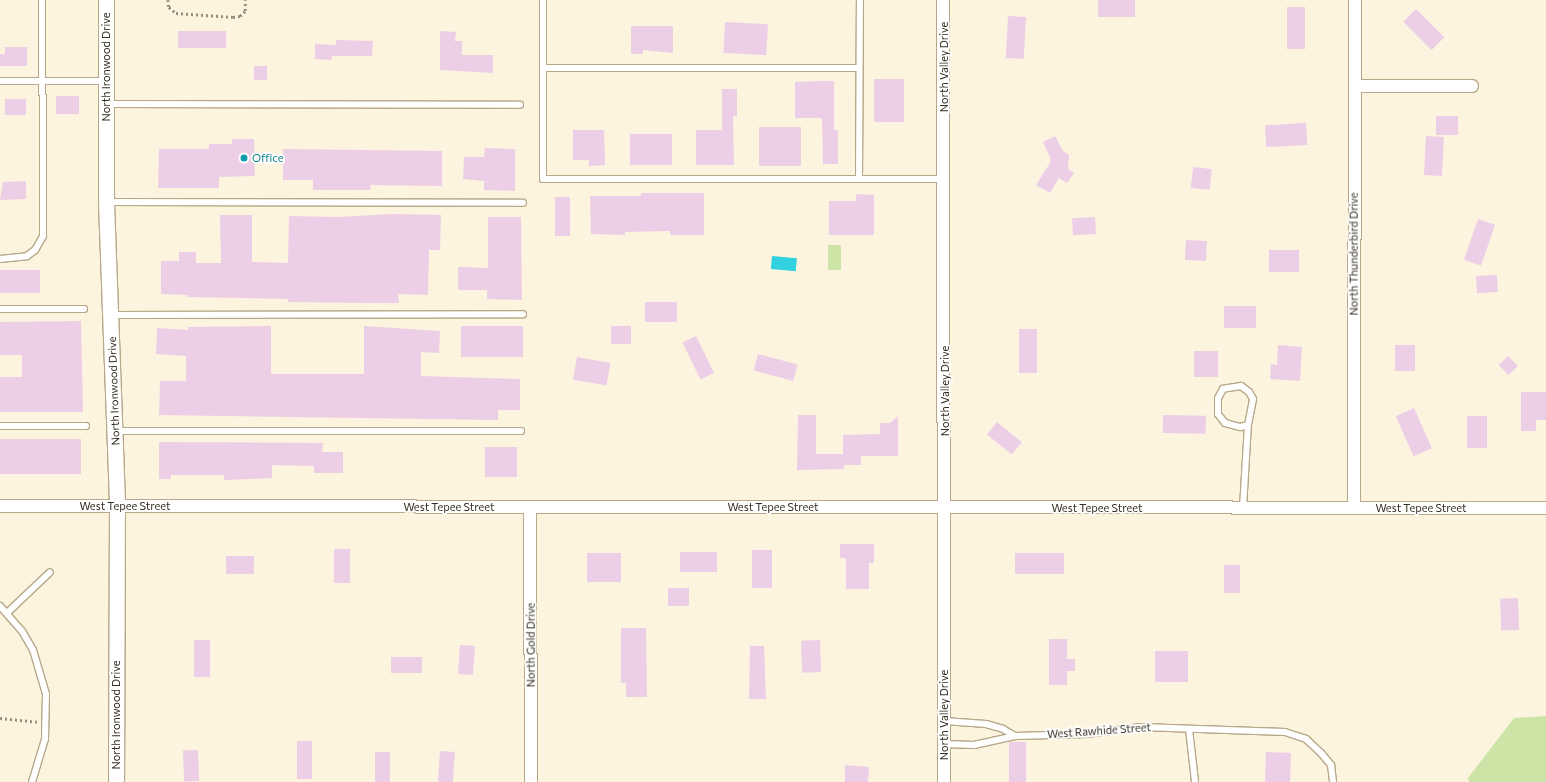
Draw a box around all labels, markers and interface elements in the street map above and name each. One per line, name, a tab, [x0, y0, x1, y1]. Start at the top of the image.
street label: North Ironwood Drive	[99, 13, 113, 121]
street label: North Valley Drive	[937, 22, 951, 112]
place label: Office	[252, 151, 283, 165]
marker: Office	[239, 153, 249, 163]
street label: North Thunderbird Drive	[1347, 192, 1361, 316]
street label: North Ironwood Drive	[106, 336, 122, 446]
street label: North Valley Drive	[938, 346, 952, 436]
street label: West Tepee Street	[79, 499, 171, 513]
street label: West Tepee Street	[403, 500, 495, 514]
street label: West Tepee Street	[727, 500, 819, 514]
street label: West Tepee Street	[1051, 501, 1143, 515]
street label: West Tepee Street	[1375, 501, 1467, 515]
street label: North Gold Drive	[524, 603, 538, 687]
street label: North Ironwood Drive	[109, 661, 123, 769]
street label: North Valley Drive	[937, 670, 951, 760]
street label: West Rawhide Street	[1047, 721, 1151, 741]

